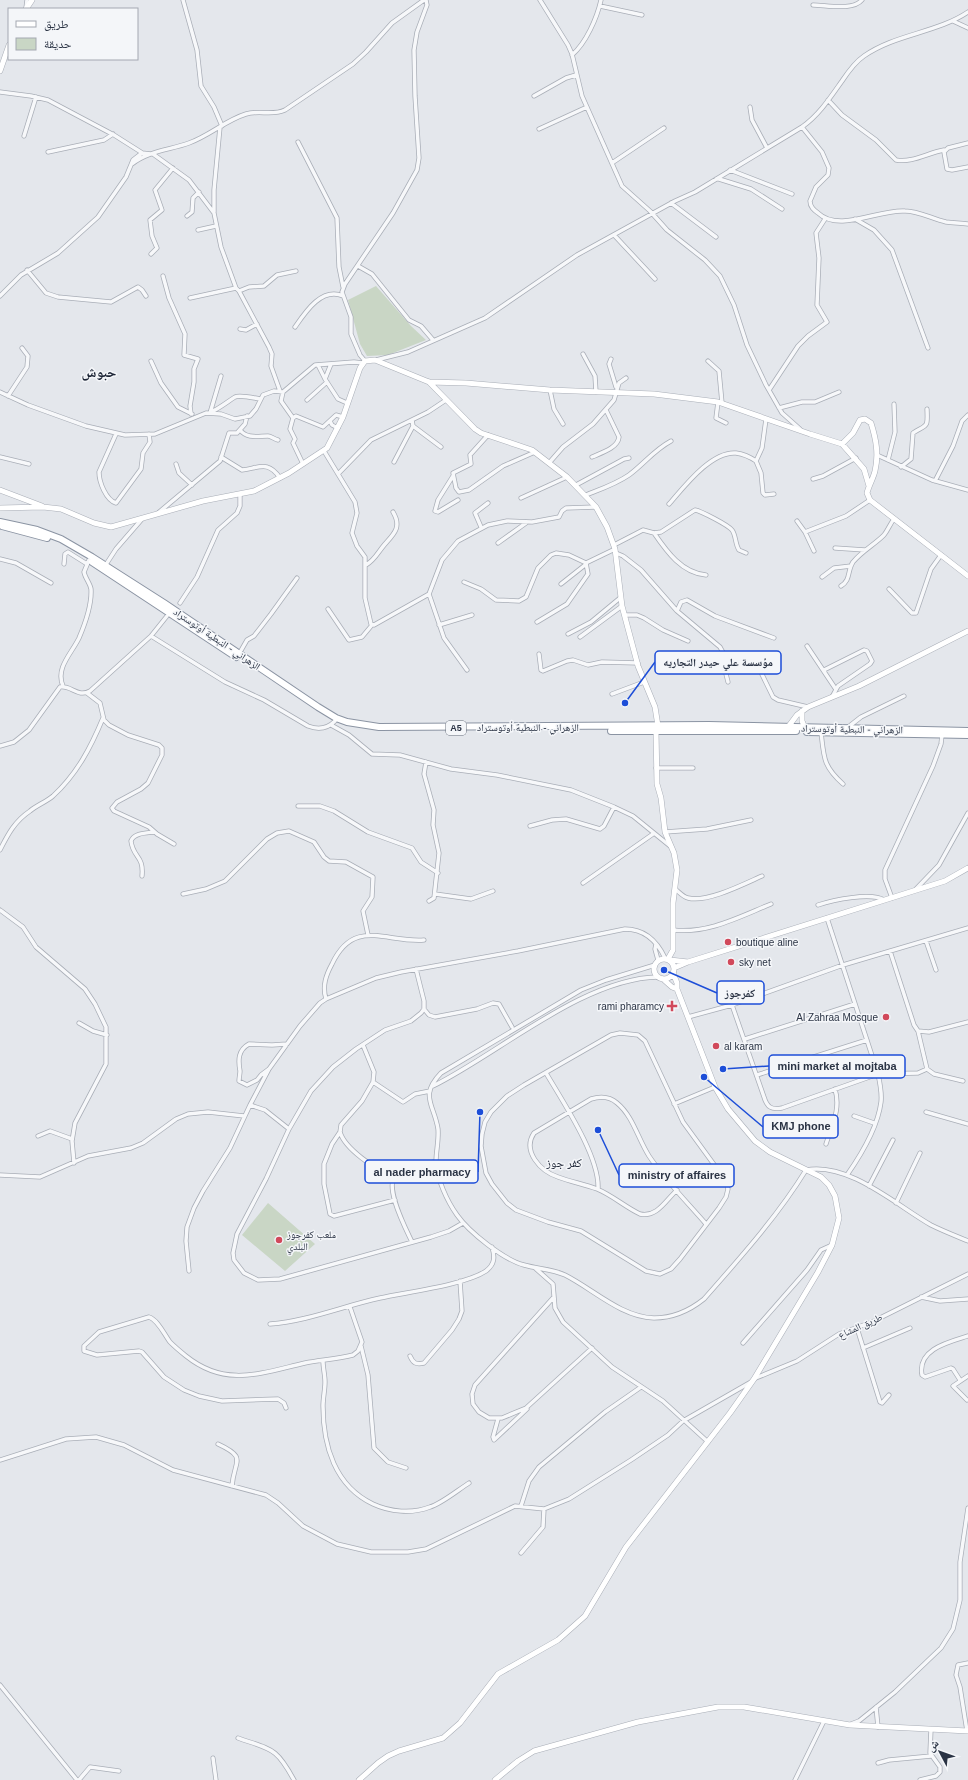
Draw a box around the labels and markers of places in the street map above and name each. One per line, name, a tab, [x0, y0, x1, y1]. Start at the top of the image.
callout: مؤسسة علي حيدر التجاريه	[655, 651, 781, 674]
marker: boutique aline	[723, 937, 733, 947]
place label: boutique aline	[736, 937, 799, 948]
marker: sky net	[726, 957, 736, 967]
place label: sky net	[739, 957, 771, 968]
callout: كفرجوز	[717, 981, 764, 1004]
place label: rami pharamcy	[598, 1001, 664, 1012]
marker: rami pharamcy	[667, 1001, 677, 1011]
place label: Al Zahraa Mosque	[796, 1012, 878, 1023]
marker: Al Zahraa Mosque	[881, 1012, 891, 1022]
marker: al karam	[711, 1041, 721, 1051]
place label: al karam	[724, 1041, 762, 1052]
callout: mini market al mojtaba	[769, 1055, 905, 1078]
callout: KMJ phone	[763, 1115, 838, 1138]
callout: al nader pharmacy	[365, 1160, 478, 1183]
callout: ministry of affaires	[619, 1164, 734, 1187]
place label: ملعب كفرجوز البلدي	[286, 1229, 336, 1254]
marker: ملعب كفرجوز البلدي	[274, 1235, 284, 1245]

